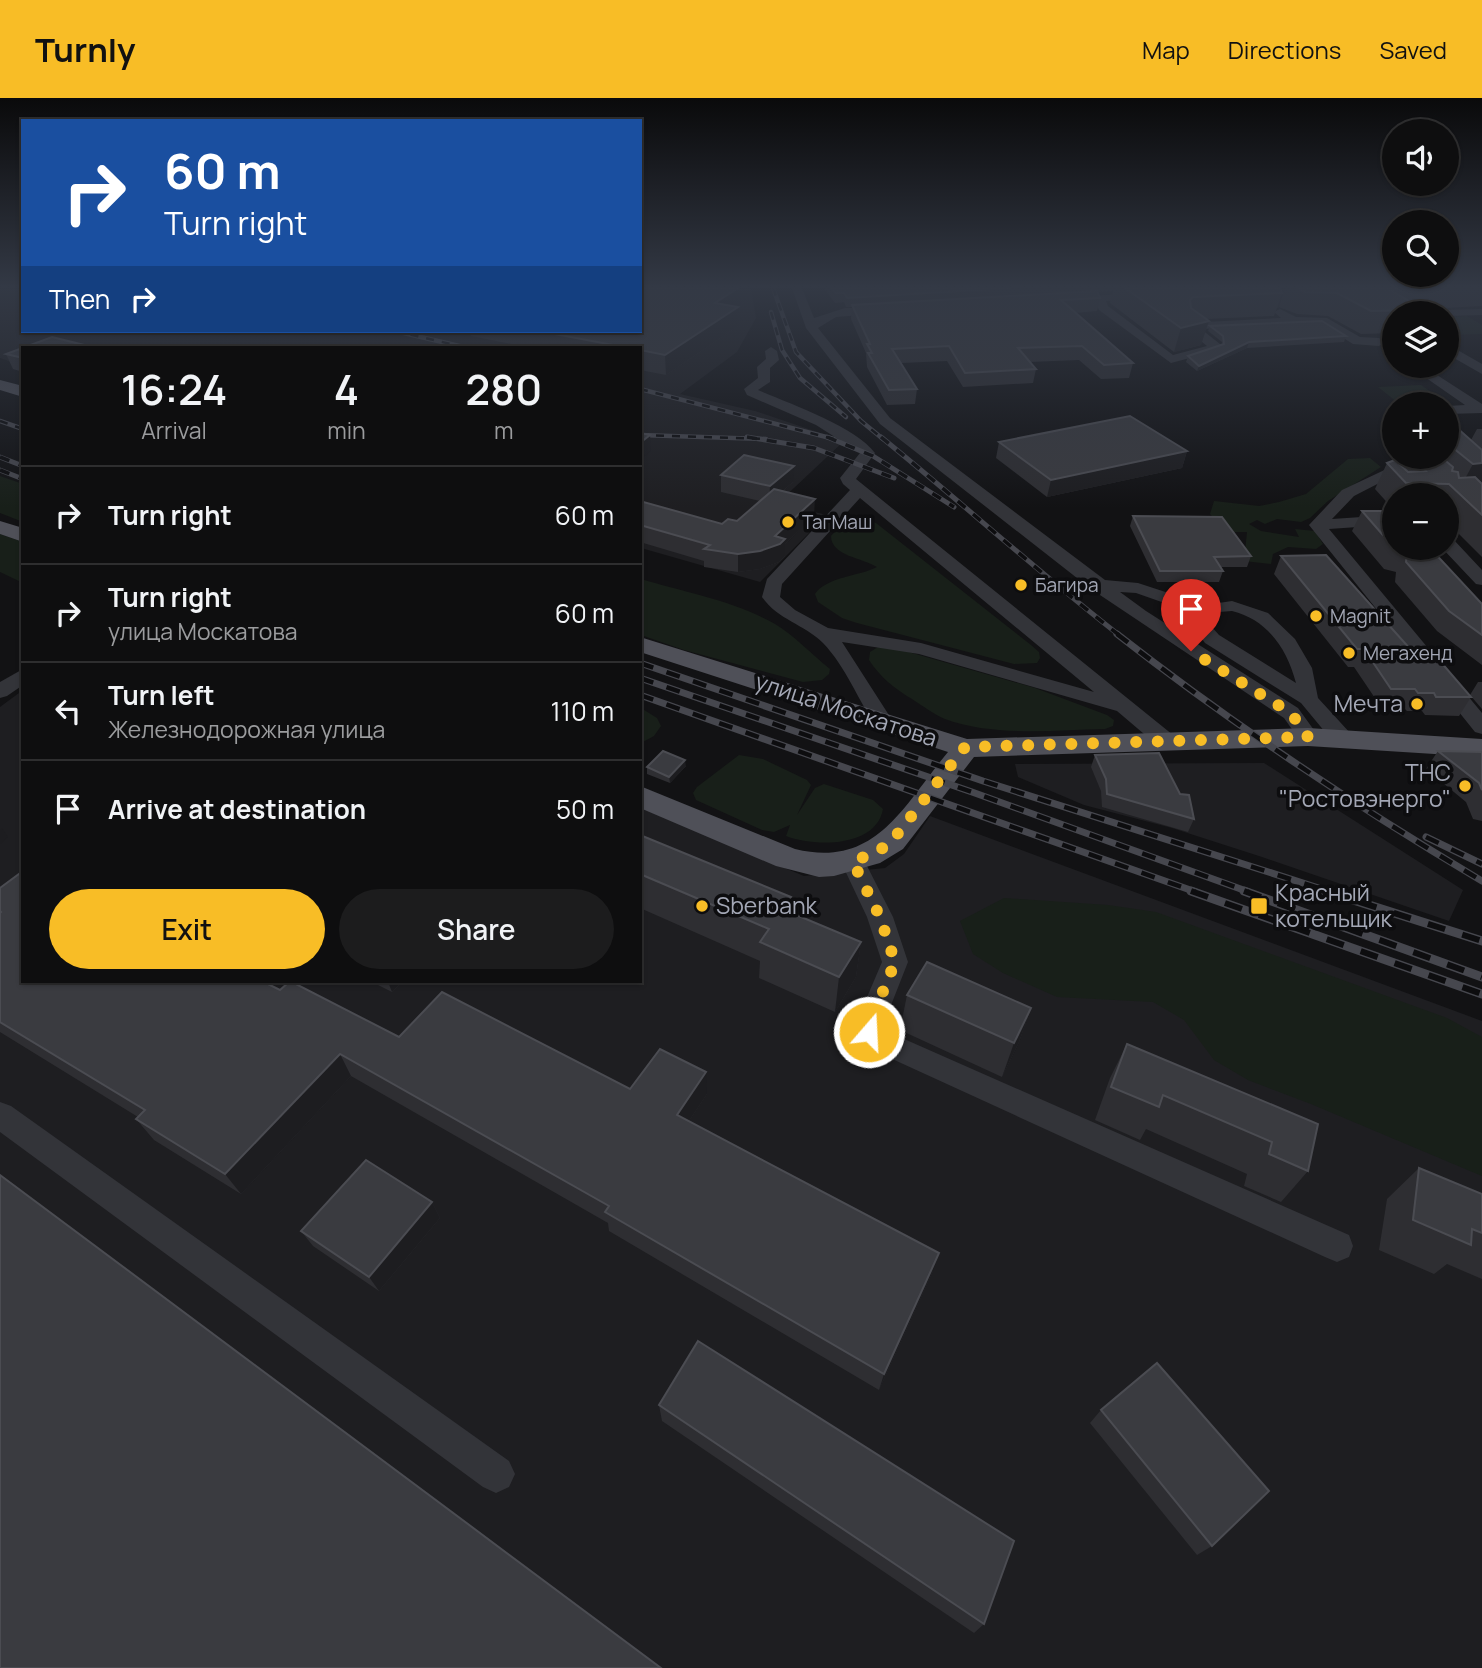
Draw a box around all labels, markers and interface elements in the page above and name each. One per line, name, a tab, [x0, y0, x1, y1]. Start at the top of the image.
text: Turnly	[35, 27, 136, 72]
text: Map	[1142, 33, 1190, 66]
text: Directions	[1228, 33, 1341, 66]
text: Saved	[1379, 33, 1447, 66]
map controls	[1382, 119, 1459, 560]
button: sound	[1382, 119, 1459, 196]
text: 60 m	[164, 137, 281, 204]
icon: right	[49, 147, 140, 238]
text: Turn right	[164, 201, 307, 245]
button: search	[1382, 210, 1459, 287]
icon: right	[124, 280, 162, 318]
text: Then	[49, 281, 110, 317]
button: layers	[1382, 301, 1459, 378]
text: 16:24	[121, 360, 227, 418]
text: 4	[334, 360, 359, 418]
text: 280	[465, 360, 542, 418]
button: +	[1382, 392, 1459, 469]
text: Arrival	[141, 414, 207, 446]
text: min	[327, 414, 366, 446]
text: m	[494, 414, 514, 446]
button: −	[1382, 483, 1459, 560]
icon: right	[49, 496, 87, 534]
text: Turn right	[108, 497, 232, 533]
text: 60 m	[555, 497, 614, 533]
place label: ТагМаш	[802, 509, 872, 535]
marker: ТагМаш	[780, 514, 796, 530]
place label: Багира	[1035, 572, 1098, 598]
marker: Багира	[1013, 577, 1029, 593]
text: Turn right	[108, 579, 232, 615]
pin	[1161, 579, 1221, 651]
icon: arrive	[1172, 590, 1210, 628]
icon: right	[49, 594, 87, 632]
text: 60 m	[555, 595, 614, 631]
place label: Magnit	[1330, 603, 1391, 629]
marker: Magnit	[1308, 608, 1324, 624]
text: улица Москатова	[108, 615, 298, 647]
place label: Мегахенд	[1363, 640, 1452, 666]
marker: Мегахенд	[1341, 645, 1357, 661]
street label: улица Москатова	[751, 665, 941, 754]
text: Turn left	[108, 677, 215, 713]
place label: Мечта	[1334, 687, 1403, 719]
icon: left	[49, 692, 87, 730]
text: 110 m	[551, 693, 614, 729]
marker: Мечта	[1409, 696, 1425, 712]
text: Железнодорожная улица	[108, 713, 385, 745]
place label: ТНС "Ростовэнерго"	[1279, 756, 1451, 814]
marker: ТНС "Ростовэнерго"	[1457, 778, 1473, 794]
icon: arrive	[49, 790, 87, 828]
text: Arrive at destination	[108, 791, 366, 827]
text: 50 m	[556, 791, 614, 827]
place label: Красный котельщик	[1275, 876, 1393, 934]
button: Exit	[49, 889, 325, 969]
button: Share	[339, 889, 614, 969]
place label: Sberbank	[716, 889, 818, 921]
marker: Красный котельщик	[1249, 896, 1269, 916]
marker: Sberbank	[694, 898, 710, 914]
position arrow	[832, 995, 906, 1069]

